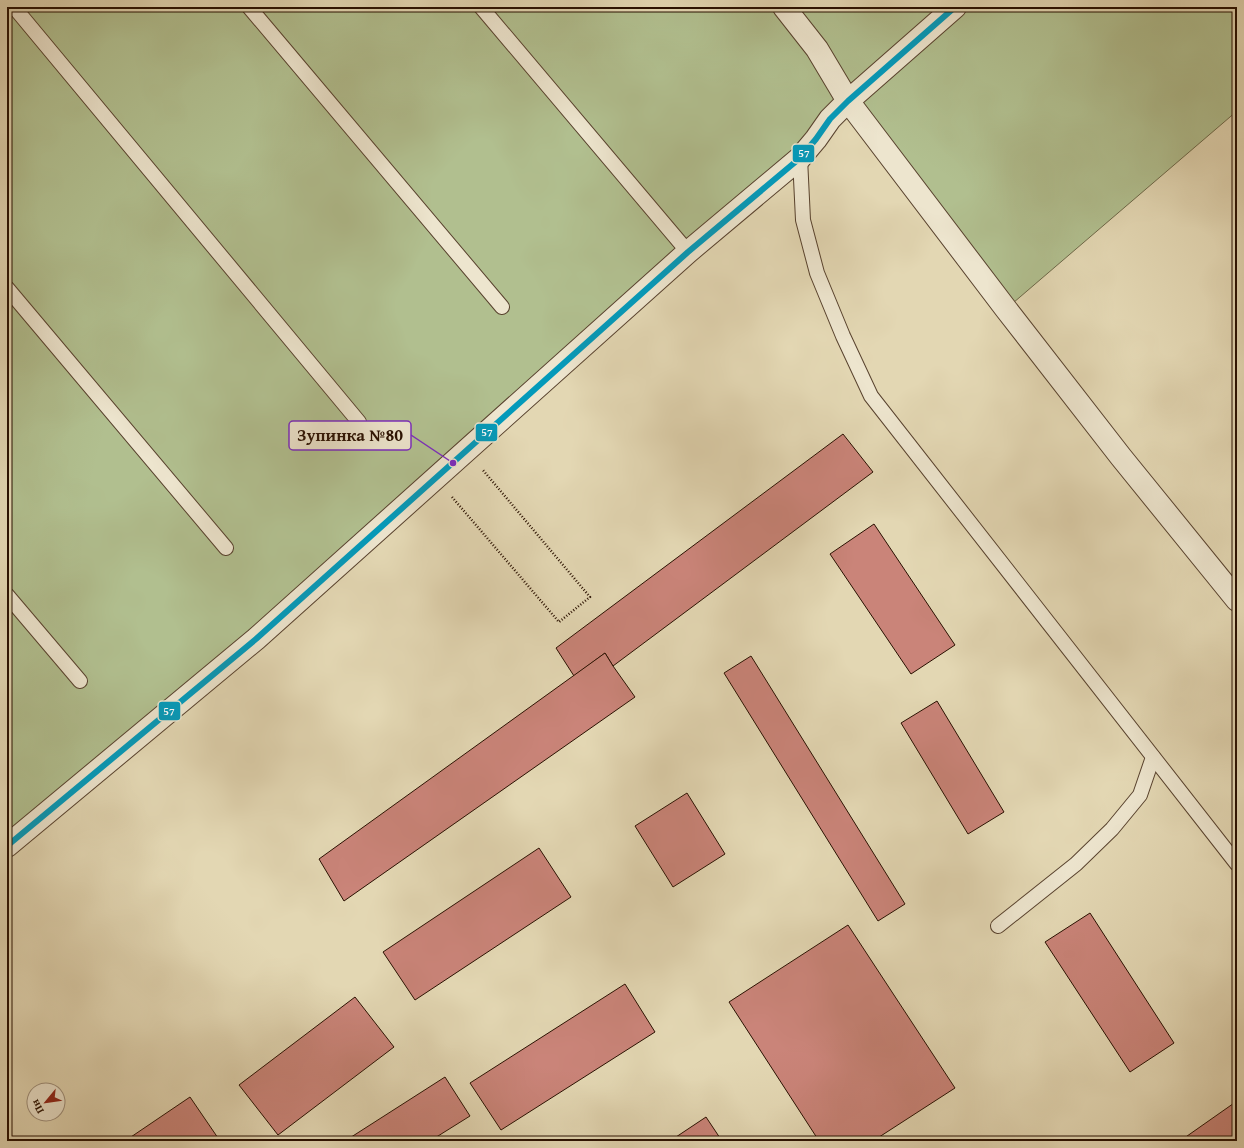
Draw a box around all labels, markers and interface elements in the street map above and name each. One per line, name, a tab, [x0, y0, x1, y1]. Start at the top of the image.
line badge: 57	[792, 144, 815, 163]
text: 57	[798, 145, 810, 161]
callout: Зупинка №80	[289, 421, 411, 450]
text: Зупинка №80	[297, 422, 403, 447]
line badge: 57	[475, 423, 498, 442]
text: 57	[481, 424, 493, 440]
line badge: 57	[158, 701, 181, 721]
text: 57	[163, 703, 175, 719]
north arrow	[26, 1082, 66, 1122]
text: Пн	[27, 1097, 48, 1117]

